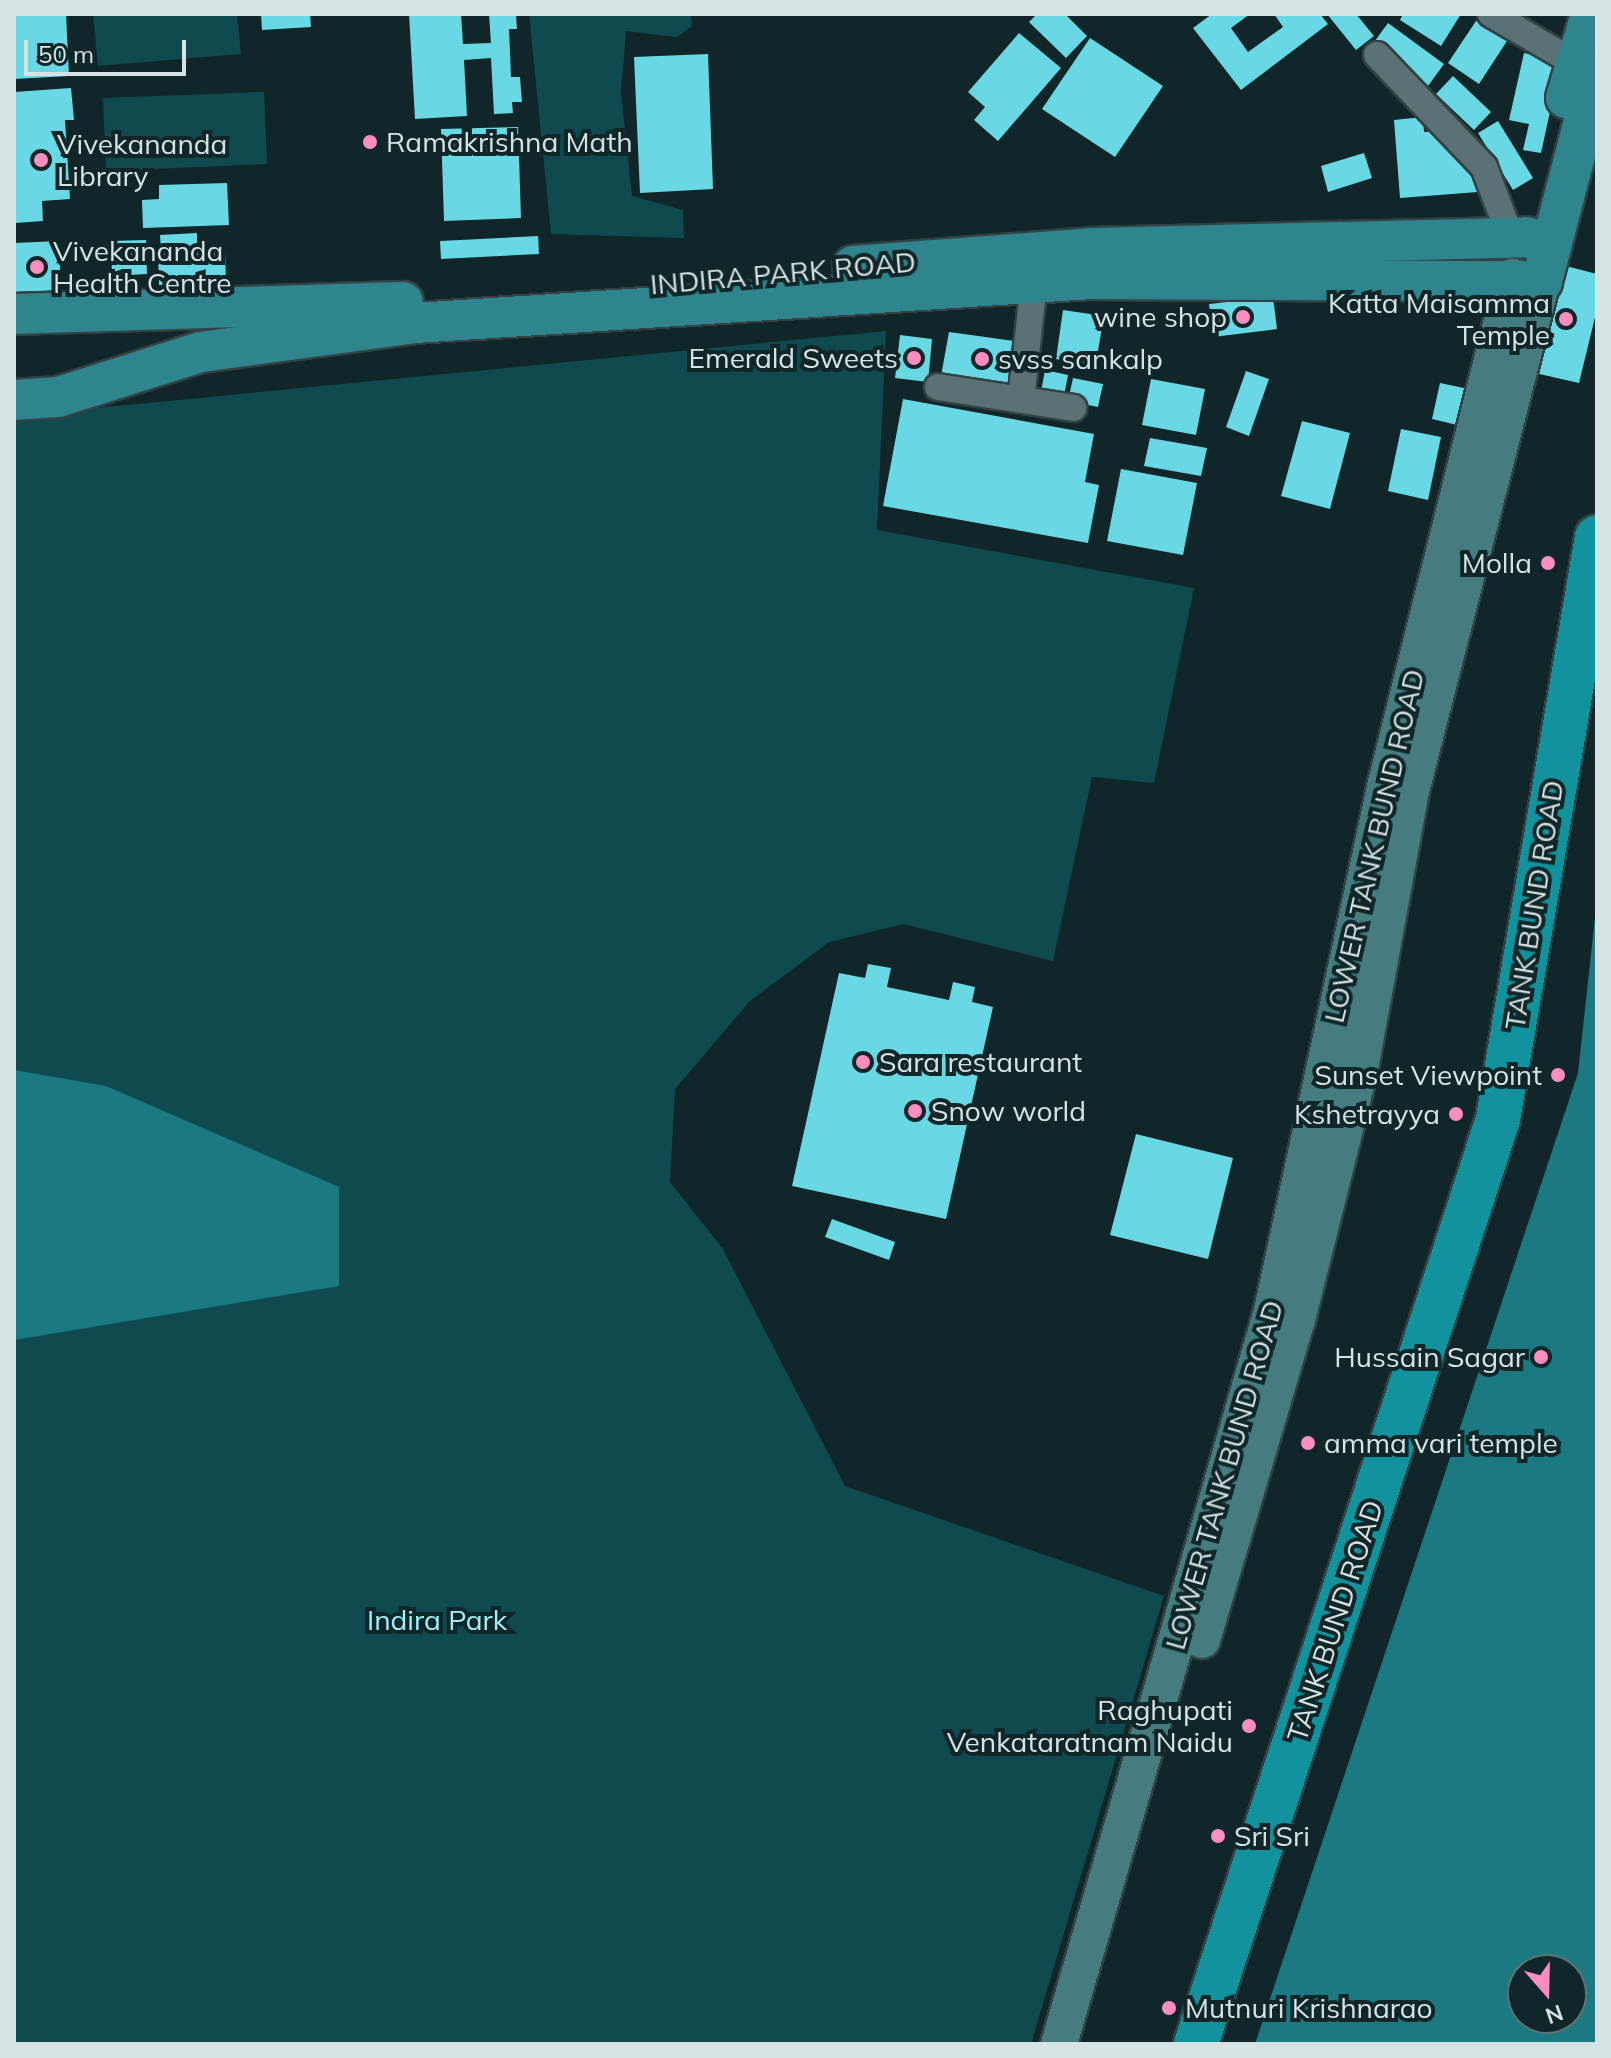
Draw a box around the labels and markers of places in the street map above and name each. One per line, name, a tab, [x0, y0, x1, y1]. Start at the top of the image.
place label: Ramakrishna Math	[386, 125, 633, 159]
place label: Vivekananda Library	[57, 127, 227, 193]
marker: Ramakrishna Math	[361, 133, 379, 151]
marker: Vivekananda Library	[32, 151, 50, 169]
place label: Vivekananda Health Centre	[53, 234, 231, 300]
marker: Vivekananda Health Centre	[28, 258, 46, 276]
place label: Katta Maisamma Temple	[1328, 286, 1550, 352]
place label: wine shop	[1094, 300, 1227, 334]
marker: wine shop	[1234, 308, 1252, 326]
marker: Katta Maisamma Temple	[1557, 310, 1575, 328]
place label: Emerald Sweets	[689, 341, 898, 375]
place label: svss sankalp	[998, 342, 1163, 376]
marker: Emerald Sweets	[905, 349, 923, 367]
marker: svss sankalp	[973, 350, 991, 368]
place label: Molla	[1462, 546, 1532, 580]
marker: Molla	[1539, 554, 1557, 572]
place label: Sara restaurant	[879, 1045, 1082, 1079]
marker: Sara restaurant	[854, 1053, 872, 1071]
place label: Sunset Viewpoint	[1315, 1058, 1542, 1092]
marker: Sunset Viewpoint	[1549, 1066, 1567, 1084]
place label: Snow world	[931, 1094, 1086, 1128]
place label: Kshetrayya	[1294, 1097, 1440, 1131]
marker: Snow world	[906, 1102, 924, 1120]
marker: Kshetrayya	[1447, 1105, 1465, 1123]
place label: Hussain Sagar	[1334, 1340, 1525, 1374]
marker: Hussain Sagar	[1532, 1348, 1550, 1366]
place label: amma vari temple	[1324, 1426, 1558, 1460]
marker: amma vari temple	[1299, 1434, 1317, 1452]
place label: Raghupati Venkataratnam Naidu	[947, 1693, 1233, 1759]
marker: Raghupati Venkataratnam Naidu	[1240, 1717, 1258, 1735]
place label: Sri Sri	[1234, 1819, 1310, 1853]
marker: Sri Sri	[1209, 1827, 1227, 1845]
place label: Mutnuri Krishnarao	[1185, 1991, 1433, 2025]
marker: Mutnuri Krishnarao	[1160, 1999, 1178, 2017]

